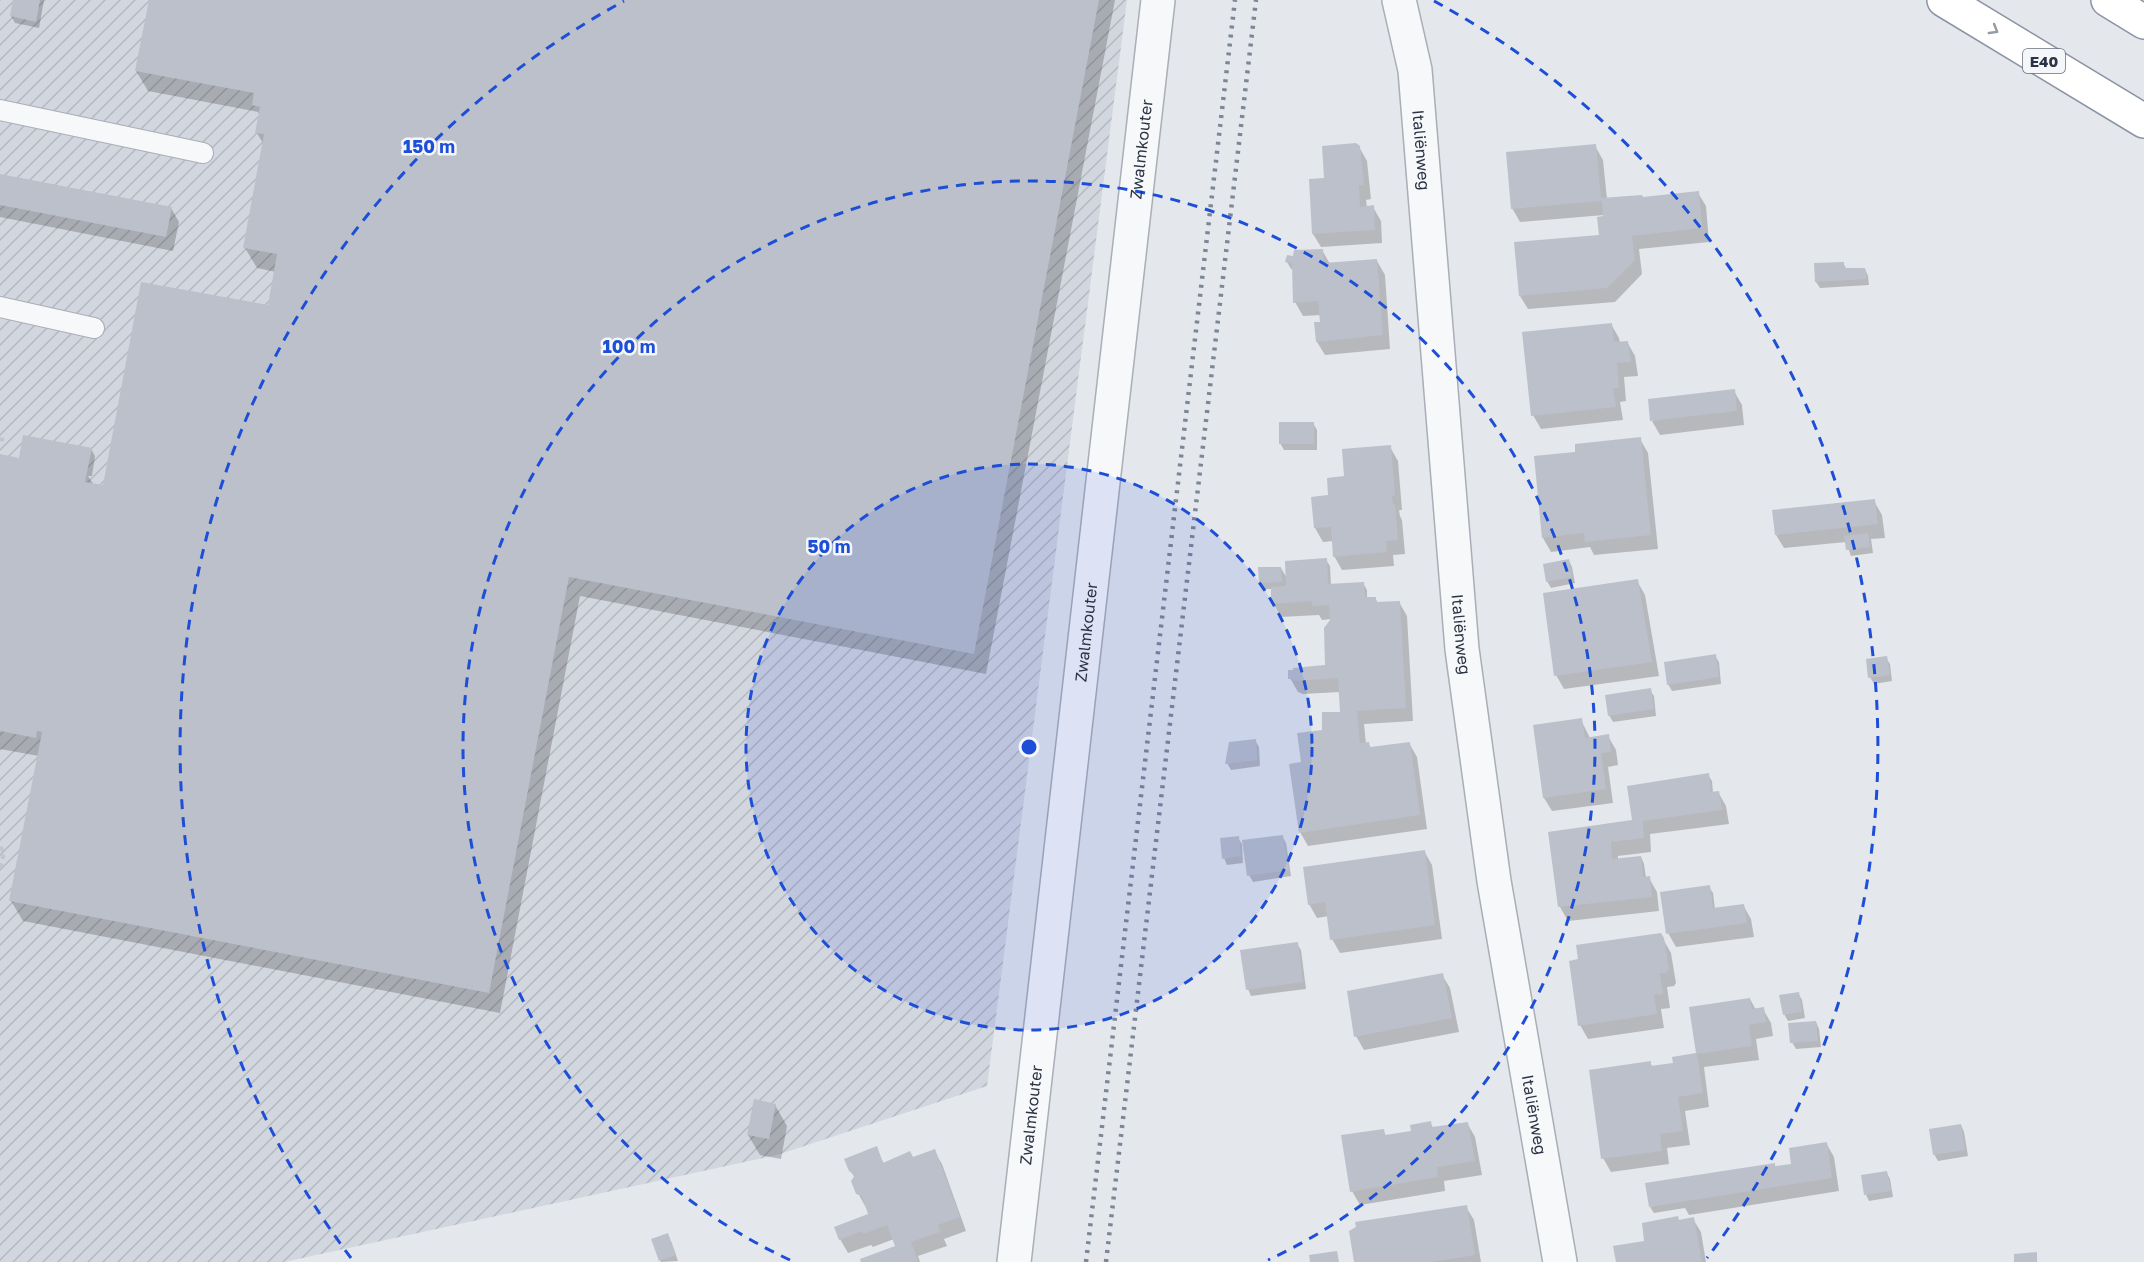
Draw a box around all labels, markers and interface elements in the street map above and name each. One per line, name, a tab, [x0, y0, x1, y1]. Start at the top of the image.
one-way arrow	[1988, 23, 1998, 35]
road number: E40	[2023, 49, 2065, 73]
street label: Zwalmkouter	[1125, 98, 1157, 200]
street label: Italiënweg	[1408, 109, 1435, 191]
text: 150 m	[403, 135, 455, 157]
text: 100 m	[603, 335, 655, 357]
text: 50 m	[808, 535, 850, 557]
street label: Zwalmkouter	[1070, 581, 1101, 683]
street label: Italiënweg	[1448, 593, 1475, 676]
centre of rings	[1019, 737, 1039, 757]
street label: Zwalmkouter	[1015, 1064, 1046, 1166]
street label: Italiënweg	[1518, 1073, 1551, 1156]

